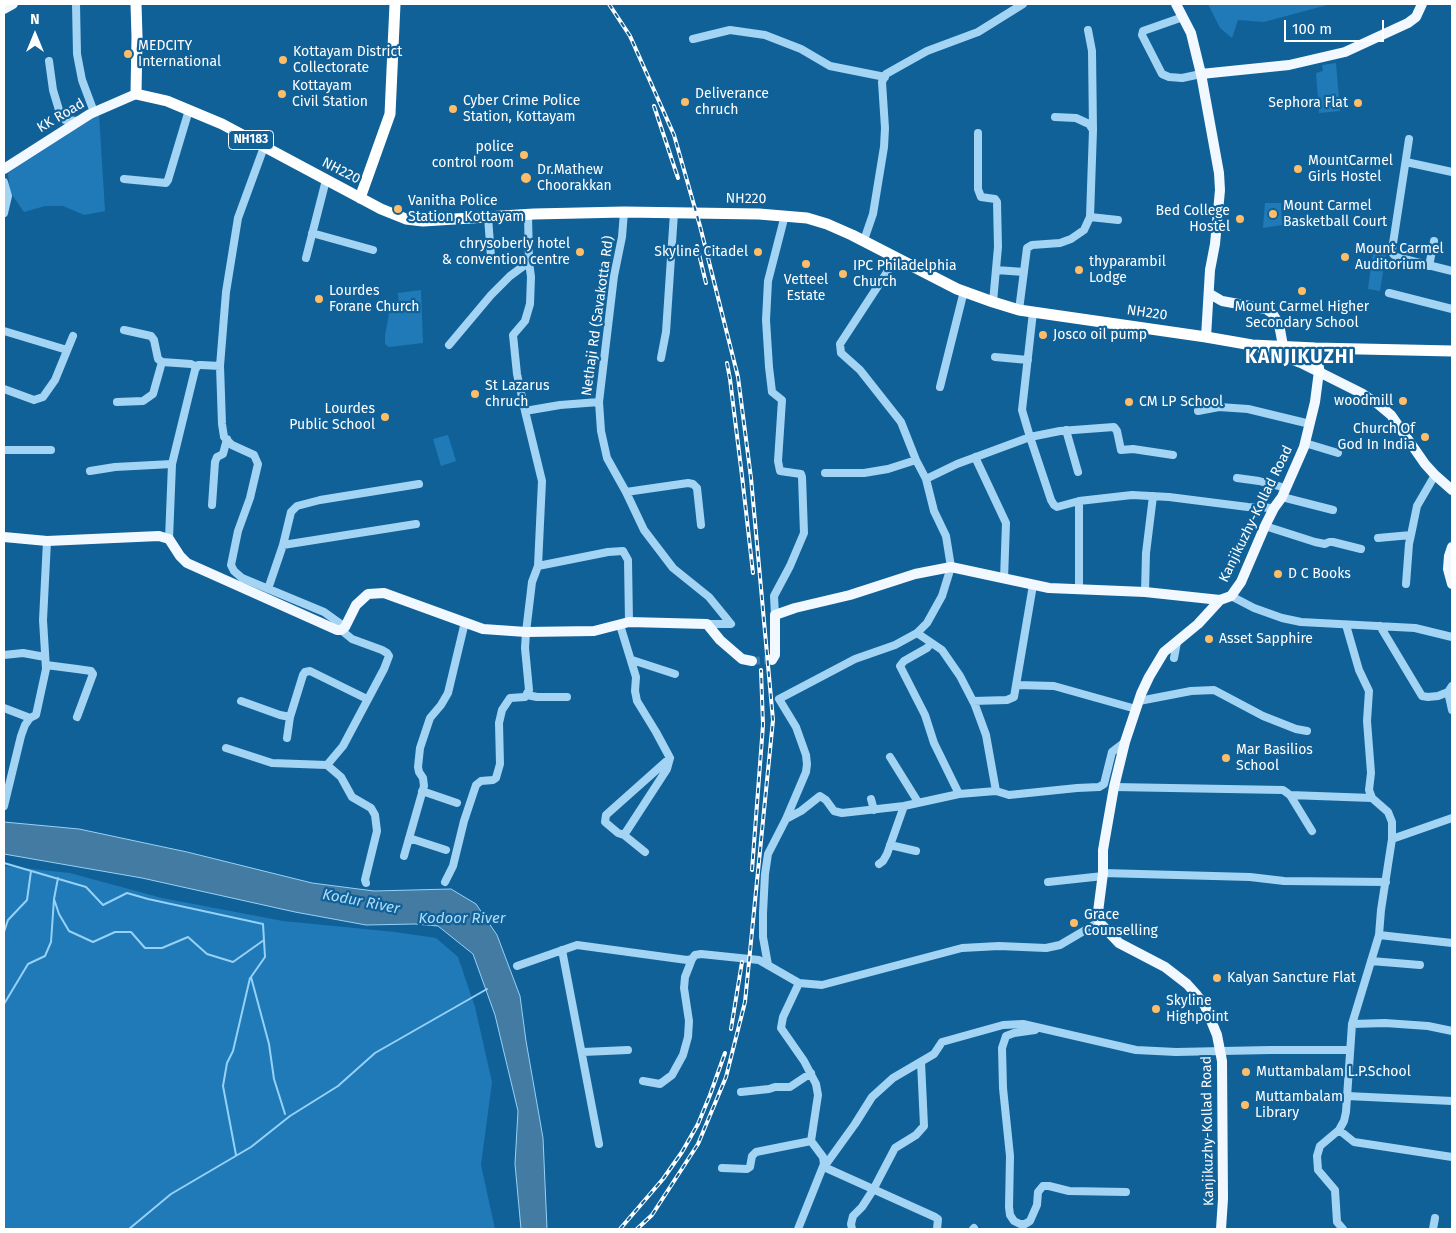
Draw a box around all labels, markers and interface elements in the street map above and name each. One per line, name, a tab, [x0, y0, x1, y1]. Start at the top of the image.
north arrow	[10, 10, 60, 60]
scale bar	[1286, 10, 1386, 42]
text: N	[30, 11, 40, 28]
text: 100 m	[1292, 20, 1332, 38]
place label: MEDCITY International	[138, 38, 221, 70]
place label: Kottayam District Collectorate	[293, 44, 402, 76]
marker: MEDCITY International	[122, 48, 134, 60]
marker: Kottayam District Collectorate	[277, 54, 289, 66]
place label: Kottayam Civil Station	[292, 78, 368, 110]
place label: Deliverance chruch	[695, 86, 769, 118]
marker: Kottayam Civil Station	[276, 88, 288, 100]
place label: Cyber Crime Police Station, Kottayam	[463, 93, 580, 125]
street label: KK Road	[34, 95, 88, 137]
place label: Sephora Flat	[1268, 95, 1348, 111]
marker: Deliverance chruch	[679, 96, 691, 108]
marker: Sephora Flat	[1352, 97, 1364, 109]
marker: Cyber Crime Police Station, Kottayam	[447, 103, 459, 115]
road number: NH183	[228, 130, 274, 150]
place label: police control room	[432, 139, 514, 172]
marker: police control room	[518, 149, 530, 161]
place label: MountCarmel Girls Hostel	[1308, 153, 1393, 186]
street label: NH220	[319, 154, 363, 188]
place label: Dr.Mathew Choorakkan	[537, 162, 612, 194]
marker: MountCarmel Girls Hostel	[1292, 163, 1304, 175]
marker: Dr.Mathew Choorakkan	[519, 171, 533, 185]
street label: NH220	[725, 190, 767, 208]
place label: Vanitha Police Station , Kottayam	[408, 193, 524, 226]
place label: Mount Carmel Basketball Court	[1283, 198, 1387, 230]
marker: Vanitha Police Station , Kottayam	[392, 203, 404, 215]
place label: Bed College Hostel	[1156, 203, 1230, 236]
marker: Mount Carmel Basketball Court	[1267, 208, 1279, 220]
marker: Bed College Hostel	[1234, 213, 1246, 225]
street label: Nethaji Rd (Savakotta Rd)	[578, 235, 618, 397]
place label: chrysoberly hotel & convention centre	[442, 236, 570, 268]
place label: Mount Carmel Auditorium	[1355, 241, 1444, 274]
place label: Skyline Citadel	[654, 244, 748, 260]
marker: chrysoberly hotel & convention centre	[574, 246, 586, 258]
marker: Skyline Citadel	[752, 246, 764, 258]
marker: Mount Carmel Auditorium	[1339, 251, 1351, 263]
place label: thyparambil Lodge	[1089, 254, 1166, 286]
marker: Vetteel Estate	[800, 258, 812, 270]
place label: IPC Philadelphia Church	[853, 258, 957, 290]
marker: thyparambil Lodge	[1073, 264, 1085, 276]
marker: IPC Philadelphia Church	[837, 268, 849, 280]
place label: Vetteel Estate	[784, 272, 828, 304]
place label: Lourdes Forane Church	[329, 283, 420, 316]
marker: Mount Carmel Higher Secondary School	[1296, 285, 1308, 297]
marker: Lourdes Forane Church	[313, 293, 325, 305]
place label: Mount Carmel Higher Secondary School	[1235, 299, 1369, 332]
street label: NH220	[1126, 302, 1168, 324]
place label: Josco oil pump	[1053, 327, 1147, 343]
marker: Josco oil pump	[1037, 329, 1049, 341]
district label: KANJIKUZHI	[1244, 347, 1356, 369]
place label: St Lazarus chruch	[485, 378, 549, 411]
marker: St Lazarus chruch	[469, 388, 481, 400]
place label: woodmill	[1334, 393, 1393, 409]
place label: CM LP School	[1139, 394, 1223, 410]
marker: woodmill	[1397, 395, 1409, 407]
marker: CM LP School	[1123, 396, 1135, 408]
place label: Lourdes Public School	[289, 401, 375, 434]
marker: Lourdes Public School	[379, 411, 391, 423]
place label: Church Of God In India	[1338, 421, 1415, 454]
marker: Church Of God In India	[1419, 431, 1431, 443]
street label: Kanjikuzhy-Kollad Road	[1216, 443, 1296, 585]
place label: D C Books	[1288, 566, 1351, 582]
marker: D C Books	[1272, 568, 1284, 580]
place label: Asset Sapphire	[1219, 631, 1313, 647]
marker: Asset Sapphire	[1203, 633, 1215, 645]
place label: Mar Basilios School	[1236, 742, 1313, 774]
marker: Mar Basilios School	[1220, 752, 1232, 764]
water label: Kodur River	[321, 886, 401, 918]
place label: Grace Counselling	[1084, 907, 1158, 940]
water label: Kodoor River	[419, 910, 505, 928]
marker: Grace Counselling	[1068, 917, 1080, 929]
place label: Kalyan Sancture Flat	[1227, 970, 1356, 986]
marker: Kalyan Sancture Flat	[1211, 972, 1223, 984]
place label: Skyline Highpoint	[1166, 993, 1229, 1026]
marker: Skyline Highpoint	[1150, 1003, 1162, 1015]
street label: Kanjikuzhy-Kollad Road	[1198, 1056, 1218, 1206]
place label: Muttambalam L.P.School	[1256, 1064, 1411, 1080]
marker: Muttambalam L.P.School	[1240, 1066, 1252, 1078]
place label: Muttambalam Library	[1255, 1089, 1343, 1122]
marker: Muttambalam Library	[1239, 1099, 1251, 1111]

